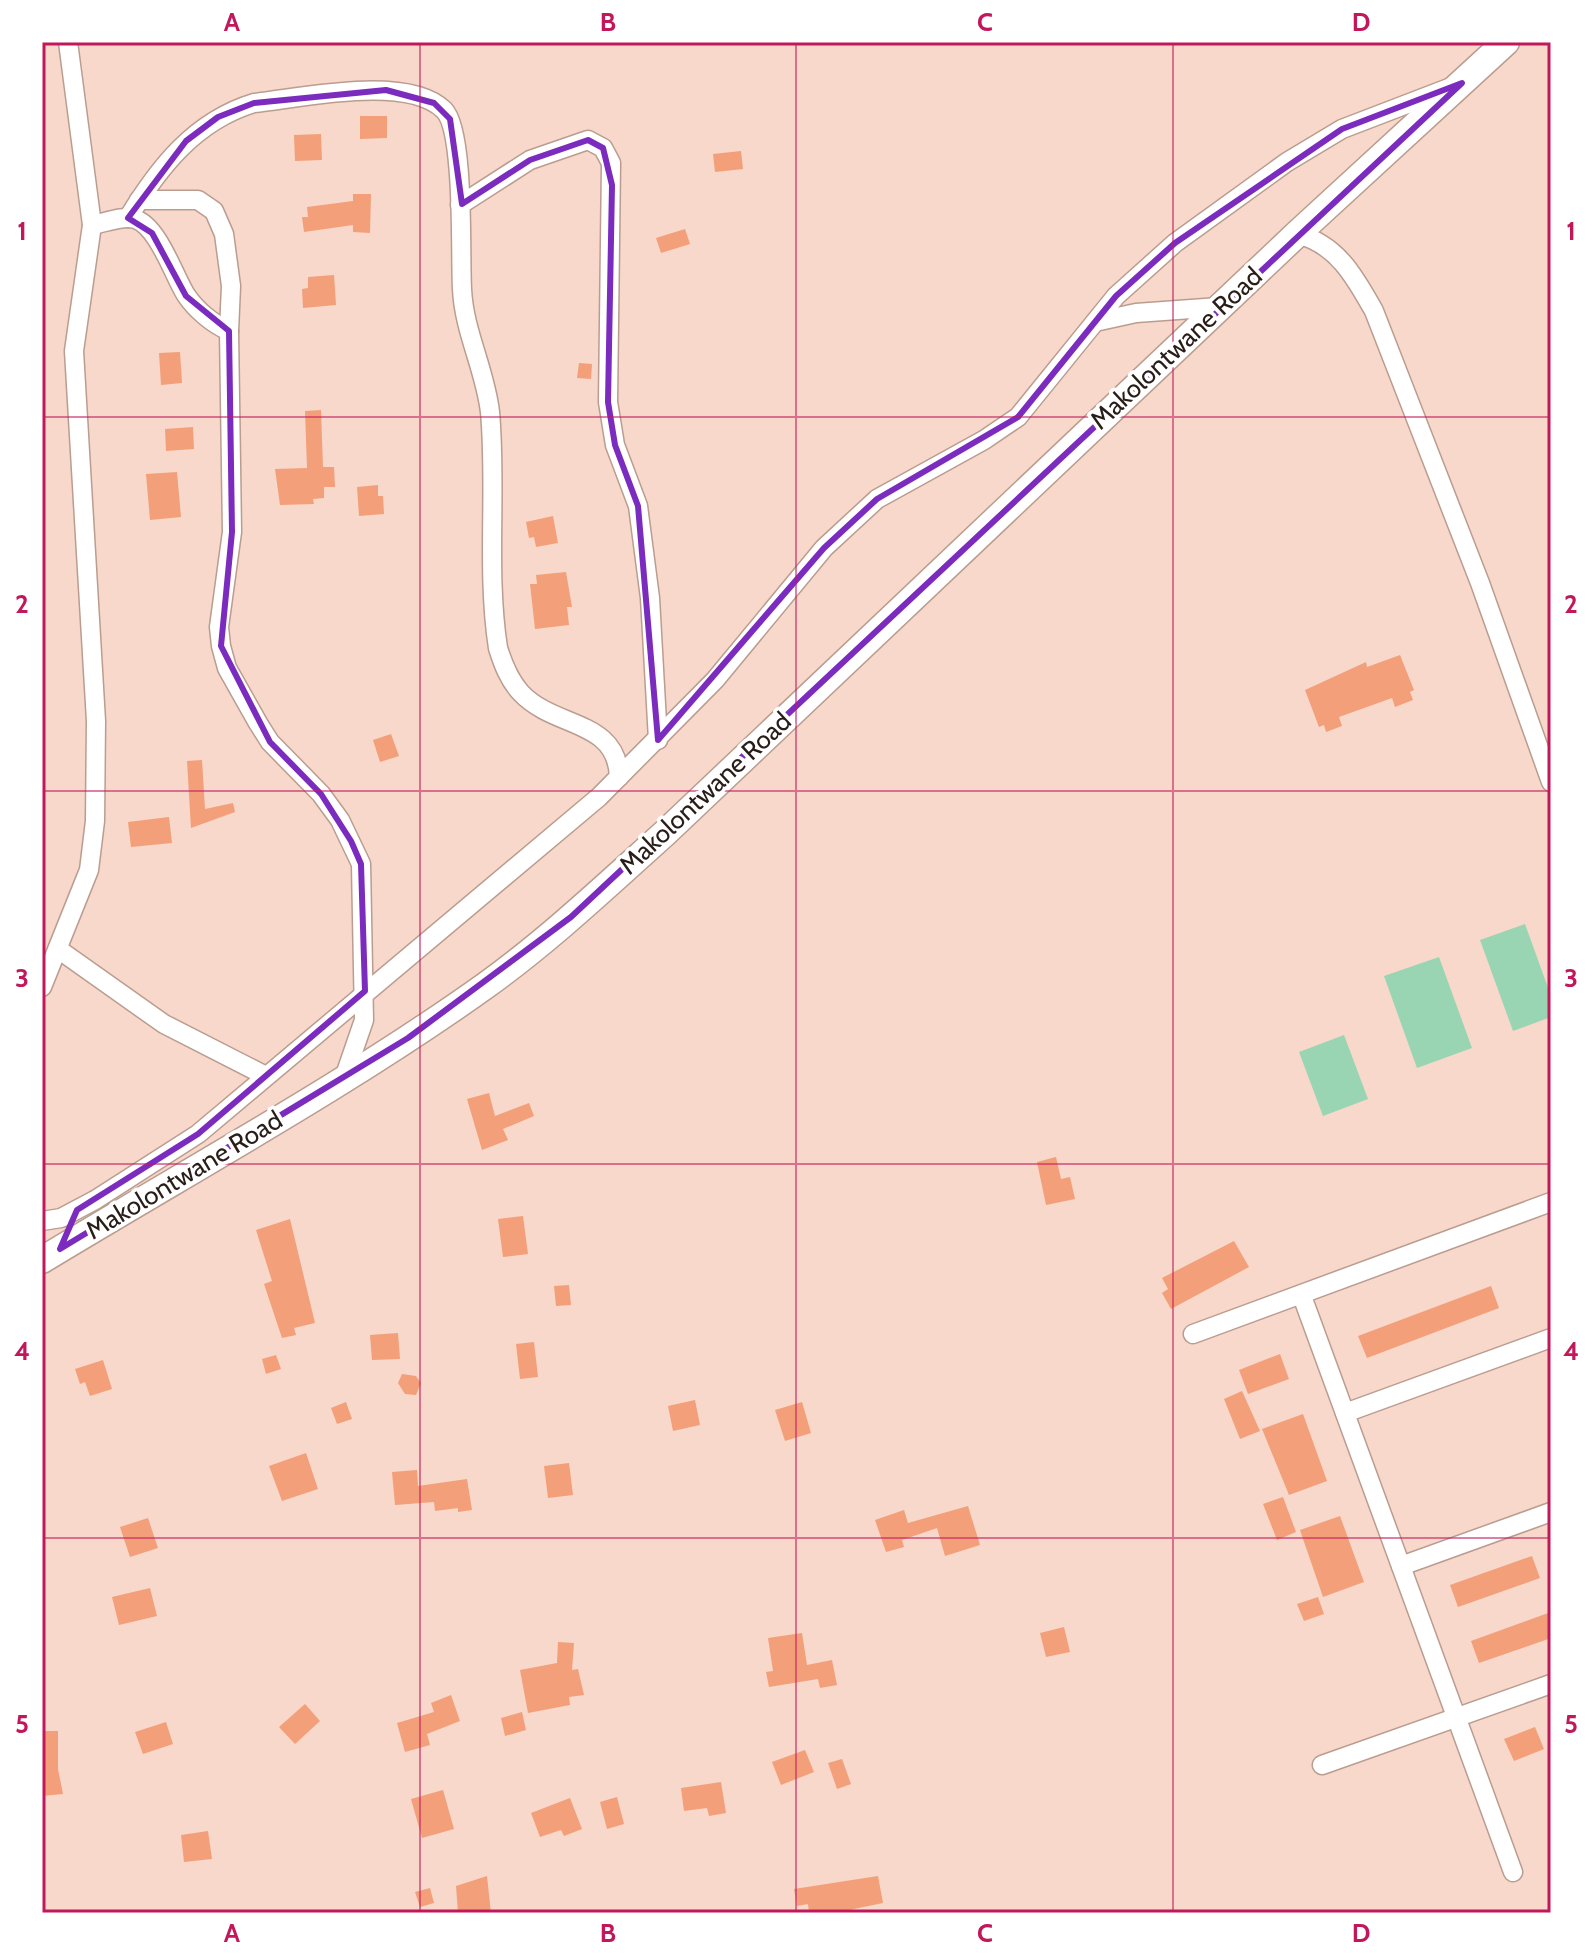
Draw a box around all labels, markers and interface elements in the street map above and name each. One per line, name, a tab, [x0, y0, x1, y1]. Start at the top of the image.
text: A	[224, 6, 241, 38]
text: B	[600, 6, 616, 38]
text: C	[977, 6, 993, 38]
text: D	[1352, 6, 1370, 38]
text: 1	[17, 215, 27, 247]
text: 1	[1566, 215, 1576, 247]
street label: Makolontwane Road	[1083, 260, 1269, 436]
text: 2	[15, 588, 29, 620]
text: 2	[1564, 588, 1578, 620]
street label: Makolontwane Road	[612, 705, 798, 881]
text: 3	[15, 962, 29, 994]
text: 3	[1564, 962, 1578, 994]
street label: Makolontwane Road	[80, 1104, 288, 1246]
text: 4	[14, 1335, 30, 1367]
text: 4	[1563, 1335, 1579, 1367]
text: 5	[15, 1708, 29, 1740]
text: 5	[1564, 1708, 1578, 1740]
text: A	[224, 1917, 241, 1949]
text: B	[600, 1917, 616, 1949]
text: C	[977, 1917, 993, 1949]
text: D	[1352, 1917, 1370, 1949]

